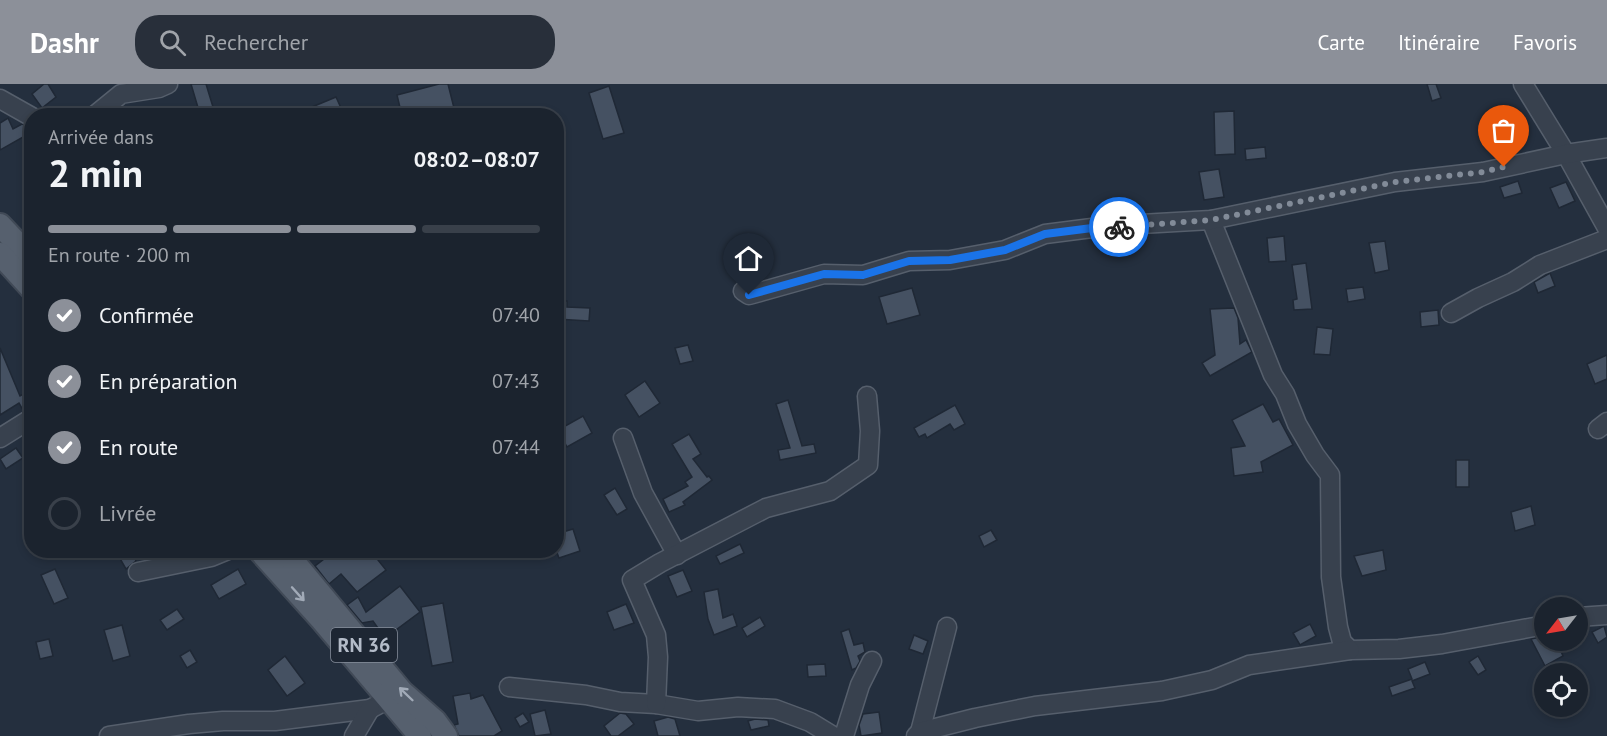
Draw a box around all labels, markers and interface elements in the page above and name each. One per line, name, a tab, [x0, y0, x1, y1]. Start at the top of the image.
search box	[135, 15, 555, 69]
text: Dashr	[30, 24, 99, 61]
icon: search	[156, 26, 189, 59]
text: Rechercher	[204, 28, 308, 56]
text: Carte	[1318, 29, 1365, 56]
text: Itinéraire	[1398, 29, 1480, 56]
text: Favoris	[1513, 29, 1577, 56]
pin	[1478, 105, 1529, 167]
icon: bag	[1487, 114, 1520, 147]
text: Arrivée dans	[48, 124, 154, 150]
text: 08:02–08:07	[414, 145, 540, 173]
text: 2 min	[48, 147, 143, 198]
courier	[1089, 197, 1149, 257]
icon: bike	[1103, 211, 1136, 244]
pin	[723, 233, 774, 295]
text: En route · 200 m	[48, 242, 190, 268]
icon: home	[732, 242, 765, 275]
icon: check	[48, 299, 81, 332]
text: Confirmée	[99, 301, 194, 329]
text: 07:40	[492, 302, 540, 328]
icon: check	[48, 365, 81, 398]
text: En préparation	[99, 367, 238, 395]
text: 07:43	[492, 368, 540, 394]
icon: check	[48, 431, 81, 464]
text: En route	[99, 433, 178, 461]
text: 07:44	[492, 434, 540, 460]
text: Livrée	[99, 499, 156, 527]
one-way arrow	[291, 586, 305, 601]
north arrow	[1534, 597, 1588, 651]
map controls	[1534, 597, 1588, 717]
road number: RN 36	[331, 628, 397, 662]
button: locate	[1534, 663, 1588, 717]
one-way arrow	[398, 687, 413, 701]

